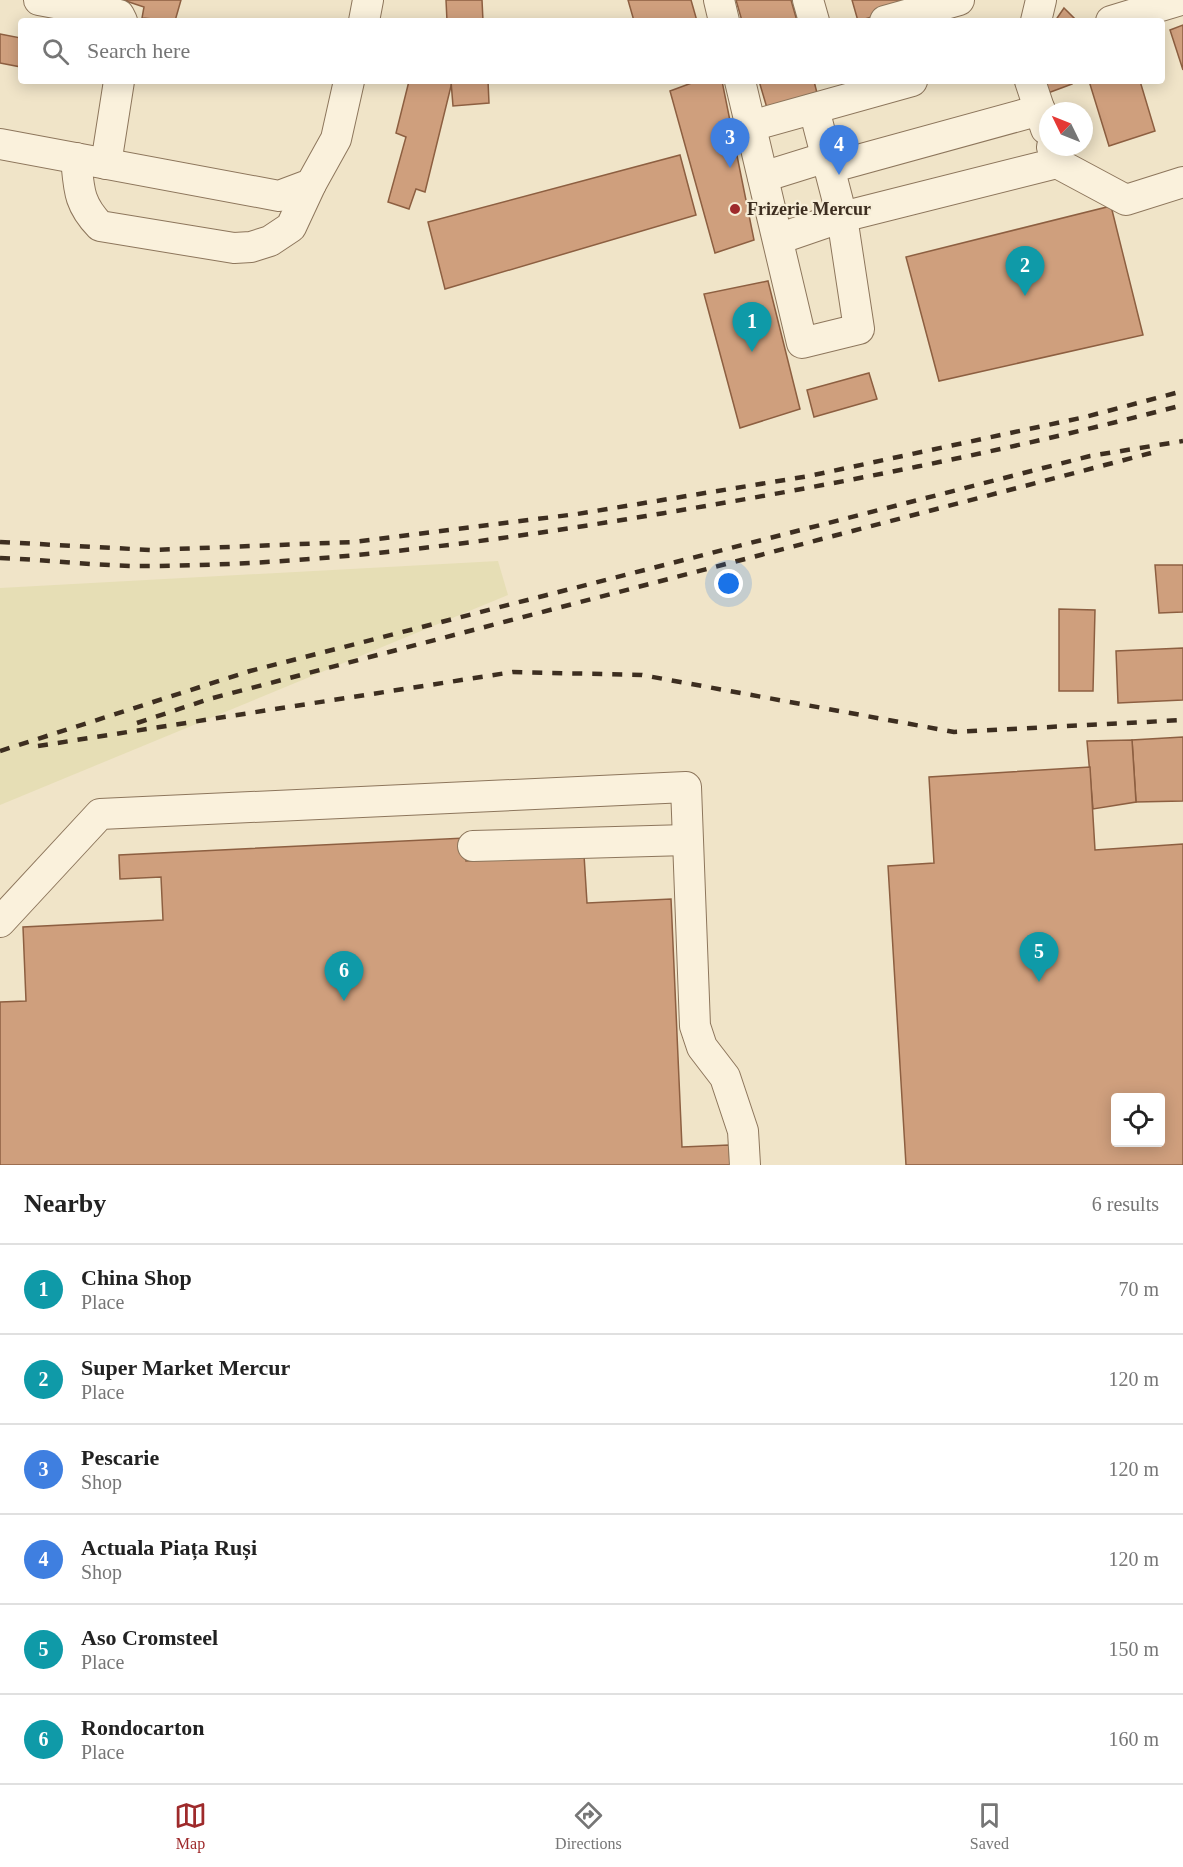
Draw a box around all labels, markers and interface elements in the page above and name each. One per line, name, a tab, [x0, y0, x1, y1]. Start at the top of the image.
search box	[18, 18, 1165, 84]
icon: search	[39, 35, 72, 68]
text: Search here	[87, 38, 190, 63]
north arrow	[1039, 102, 1093, 156]
pin: 3	[710, 118, 750, 168]
pin: 4	[820, 126, 858, 175]
place label: Frizerie Mercur	[747, 199, 871, 219]
marker: Frizerie Mercur	[728, 202, 742, 216]
pin: 2	[1006, 246, 1044, 296]
pin: 1	[732, 302, 771, 352]
your location	[714, 569, 743, 598]
pin: 5	[1020, 932, 1058, 982]
pin: 6	[324, 952, 364, 1001]
map controls	[1111, 1093, 1165, 1147]
button: locate	[1111, 1093, 1165, 1147]
text: Nearby	[24, 1189, 106, 1218]
text: 6 results	[1092, 1193, 1159, 1215]
text: China Shop	[81, 1265, 192, 1290]
text: 1	[39, 1278, 49, 1300]
text: 70 m	[1118, 1278, 1159, 1300]
text: Place	[81, 1291, 124, 1313]
text: Super Market Mercur	[81, 1355, 290, 1380]
text: 2	[39, 1368, 49, 1390]
text: 120 m	[1108, 1368, 1159, 1390]
text: Place	[81, 1381, 124, 1403]
text: Pescarie	[81, 1445, 159, 1470]
text: 3	[39, 1458, 49, 1480]
text: 120 m	[1108, 1458, 1159, 1480]
text: Shop	[81, 1471, 122, 1493]
text: Actuala Piața Ruși	[81, 1535, 257, 1560]
text: 4	[39, 1548, 49, 1570]
text: 120 m	[1108, 1548, 1159, 1570]
text: Shop	[81, 1561, 122, 1583]
text: Aso Cromsteel	[81, 1625, 218, 1650]
text: 5	[39, 1638, 49, 1660]
text: 150 m	[1108, 1638, 1159, 1660]
text: Place	[81, 1651, 124, 1673]
text: Rondocarton	[81, 1715, 204, 1740]
text: 6	[39, 1728, 49, 1750]
text: 160 m	[1108, 1728, 1159, 1750]
text: Place	[81, 1741, 124, 1763]
tab: Map	[174, 1799, 207, 1853]
tab: Directions	[555, 1799, 622, 1853]
tab: Saved	[970, 1799, 1009, 1853]

